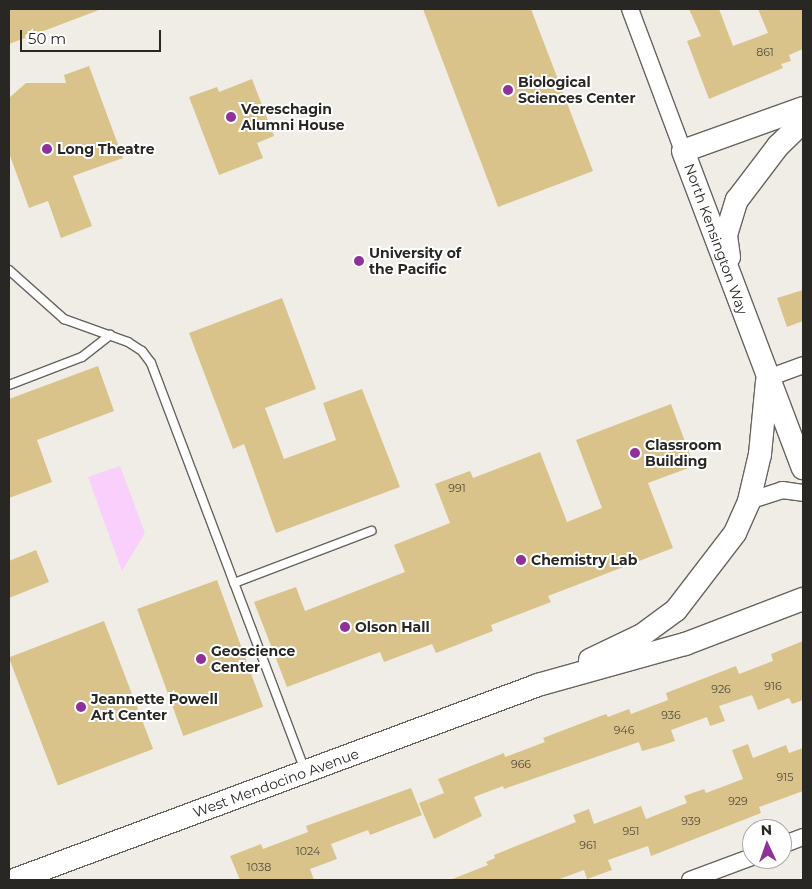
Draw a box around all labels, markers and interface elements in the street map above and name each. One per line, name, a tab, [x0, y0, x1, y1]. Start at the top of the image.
scale bar	[22, 20, 164, 52]
text: 50 m	[28, 29, 66, 48]
house number: 861	[756, 45, 774, 59]
place label: Biological Sciences Center	[518, 74, 635, 106]
marker: Biological Sciences Center	[502, 84, 514, 96]
place label: Vereschagin Alumni House	[241, 101, 344, 134]
marker: Vereschagin Alumni House	[225, 111, 237, 123]
place label: Long Theatre	[57, 141, 155, 157]
marker: Long Theatre	[41, 143, 53, 155]
street label: North Kensington Way	[681, 161, 751, 317]
place label: University of the Pacific	[369, 245, 461, 278]
marker: University of the Pacific	[353, 255, 365, 267]
place label: Classroom Building	[645, 437, 722, 470]
marker: Classroom Building	[629, 447, 641, 459]
house number: 991	[448, 481, 466, 495]
place label: Chemistry Lab	[531, 552, 637, 568]
marker: Chemistry Lab	[515, 554, 527, 566]
place label: Olson Hall	[355, 619, 430, 635]
marker: Olson Hall	[339, 621, 351, 633]
place label: Geoscience Center	[211, 643, 295, 676]
marker: Geoscience Center	[195, 653, 207, 665]
house number: 916	[764, 679, 782, 693]
house number: 926	[711, 682, 731, 696]
place label: Jeannette Powell Art Center	[91, 691, 218, 724]
marker: Jeannette Powell Art Center	[75, 701, 87, 713]
house number: 936	[661, 708, 681, 722]
house number: 946	[614, 723, 634, 737]
street label: West Mendocino Avenue	[191, 745, 361, 821]
house number: 966	[511, 757, 531, 771]
house number: 915	[777, 770, 793, 784]
house number: 929	[728, 794, 748, 808]
house number: 939	[681, 814, 701, 828]
north arrow	[742, 819, 792, 869]
text: N	[760, 821, 772, 839]
house number: 951	[623, 824, 639, 838]
house number: 961	[579, 838, 597, 852]
house number: 1024	[296, 844, 320, 858]
house number: 1038	[247, 860, 271, 874]

